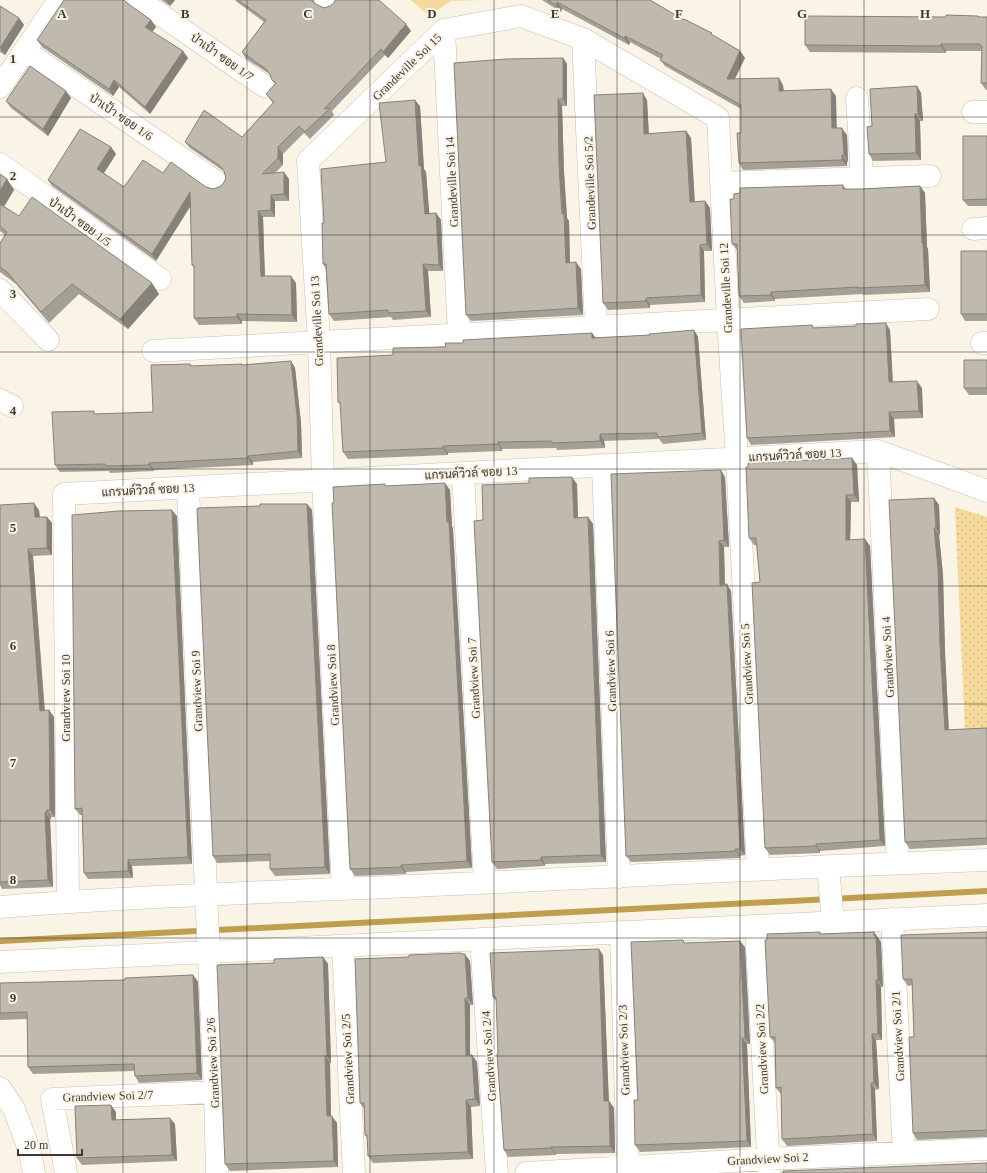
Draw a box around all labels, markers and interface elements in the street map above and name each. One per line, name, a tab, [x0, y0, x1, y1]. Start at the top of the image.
text: A	[57, 6, 67, 21]
text: B	[181, 6, 190, 21]
text: C	[303, 6, 313, 21]
text: D	[427, 6, 437, 21]
text: E	[551, 6, 559, 21]
text: F	[675, 6, 683, 21]
text: G	[797, 6, 807, 21]
text: H	[920, 6, 930, 21]
street label: ป่าเป้า ซอย 1/7	[188, 30, 256, 84]
street label: Grandeville Soi 15	[370, 30, 444, 104]
text: 1	[10, 51, 16, 66]
street label: ป่าเป้า ซอย 1/6	[87, 91, 155, 143]
street label: Grandeville Soi 14	[443, 136, 461, 228]
street label: Grandeville Soi 5/2	[581, 136, 599, 230]
text: 2	[10, 168, 16, 183]
street label: ป่าเป้า ซอย 1/5	[46, 195, 114, 249]
street label: Grandeville Soi 12	[717, 242, 735, 334]
street label: Grandeville Soi 13	[308, 275, 326, 367]
text: 3	[10, 286, 17, 301]
text: 4	[10, 403, 17, 418]
street label: แกรนด์วิวล์ ซอย 13	[748, 445, 842, 464]
street label: แกรนด์วิวล์ ซอย 13	[424, 463, 518, 482]
street label: แกรนด์วิวล์ ซอย 13	[101, 480, 195, 499]
text: 5	[10, 520, 17, 535]
street label: Grandview Soi 4	[879, 616, 897, 698]
street label: Grandview Soi 5	[738, 623, 756, 705]
street label: Grandview Soi 6	[603, 630, 619, 712]
street label: Grandview Soi 7	[465, 637, 483, 719]
text: 6	[10, 638, 17, 653]
street label: Grandview Soi 8	[324, 644, 342, 726]
street label: Grandview Soi 9	[189, 650, 205, 732]
street label: Grandview Soi 10	[59, 654, 73, 742]
text: 7	[10, 755, 17, 770]
text: 8	[10, 872, 17, 887]
text: 9	[10, 990, 17, 1005]
street label: Grandview Soi 2/1	[889, 990, 907, 1082]
street label: Grandview Soi 2/2	[753, 1003, 771, 1095]
street label: Grandview Soi 2/3	[615, 1004, 633, 1096]
street label: Grandview Soi 2/4	[479, 1010, 499, 1102]
street label: Grandview Soi 2/5	[339, 1013, 357, 1105]
street label: Grandview Soi 2/6	[204, 1017, 222, 1109]
street label: Grandview Soi 2/7	[62, 1087, 154, 1105]
scale bar	[18, 1131, 82, 1157]
text: 20 m	[24, 1138, 49, 1152]
street label: Grandview Soi 2	[727, 1150, 809, 1168]

